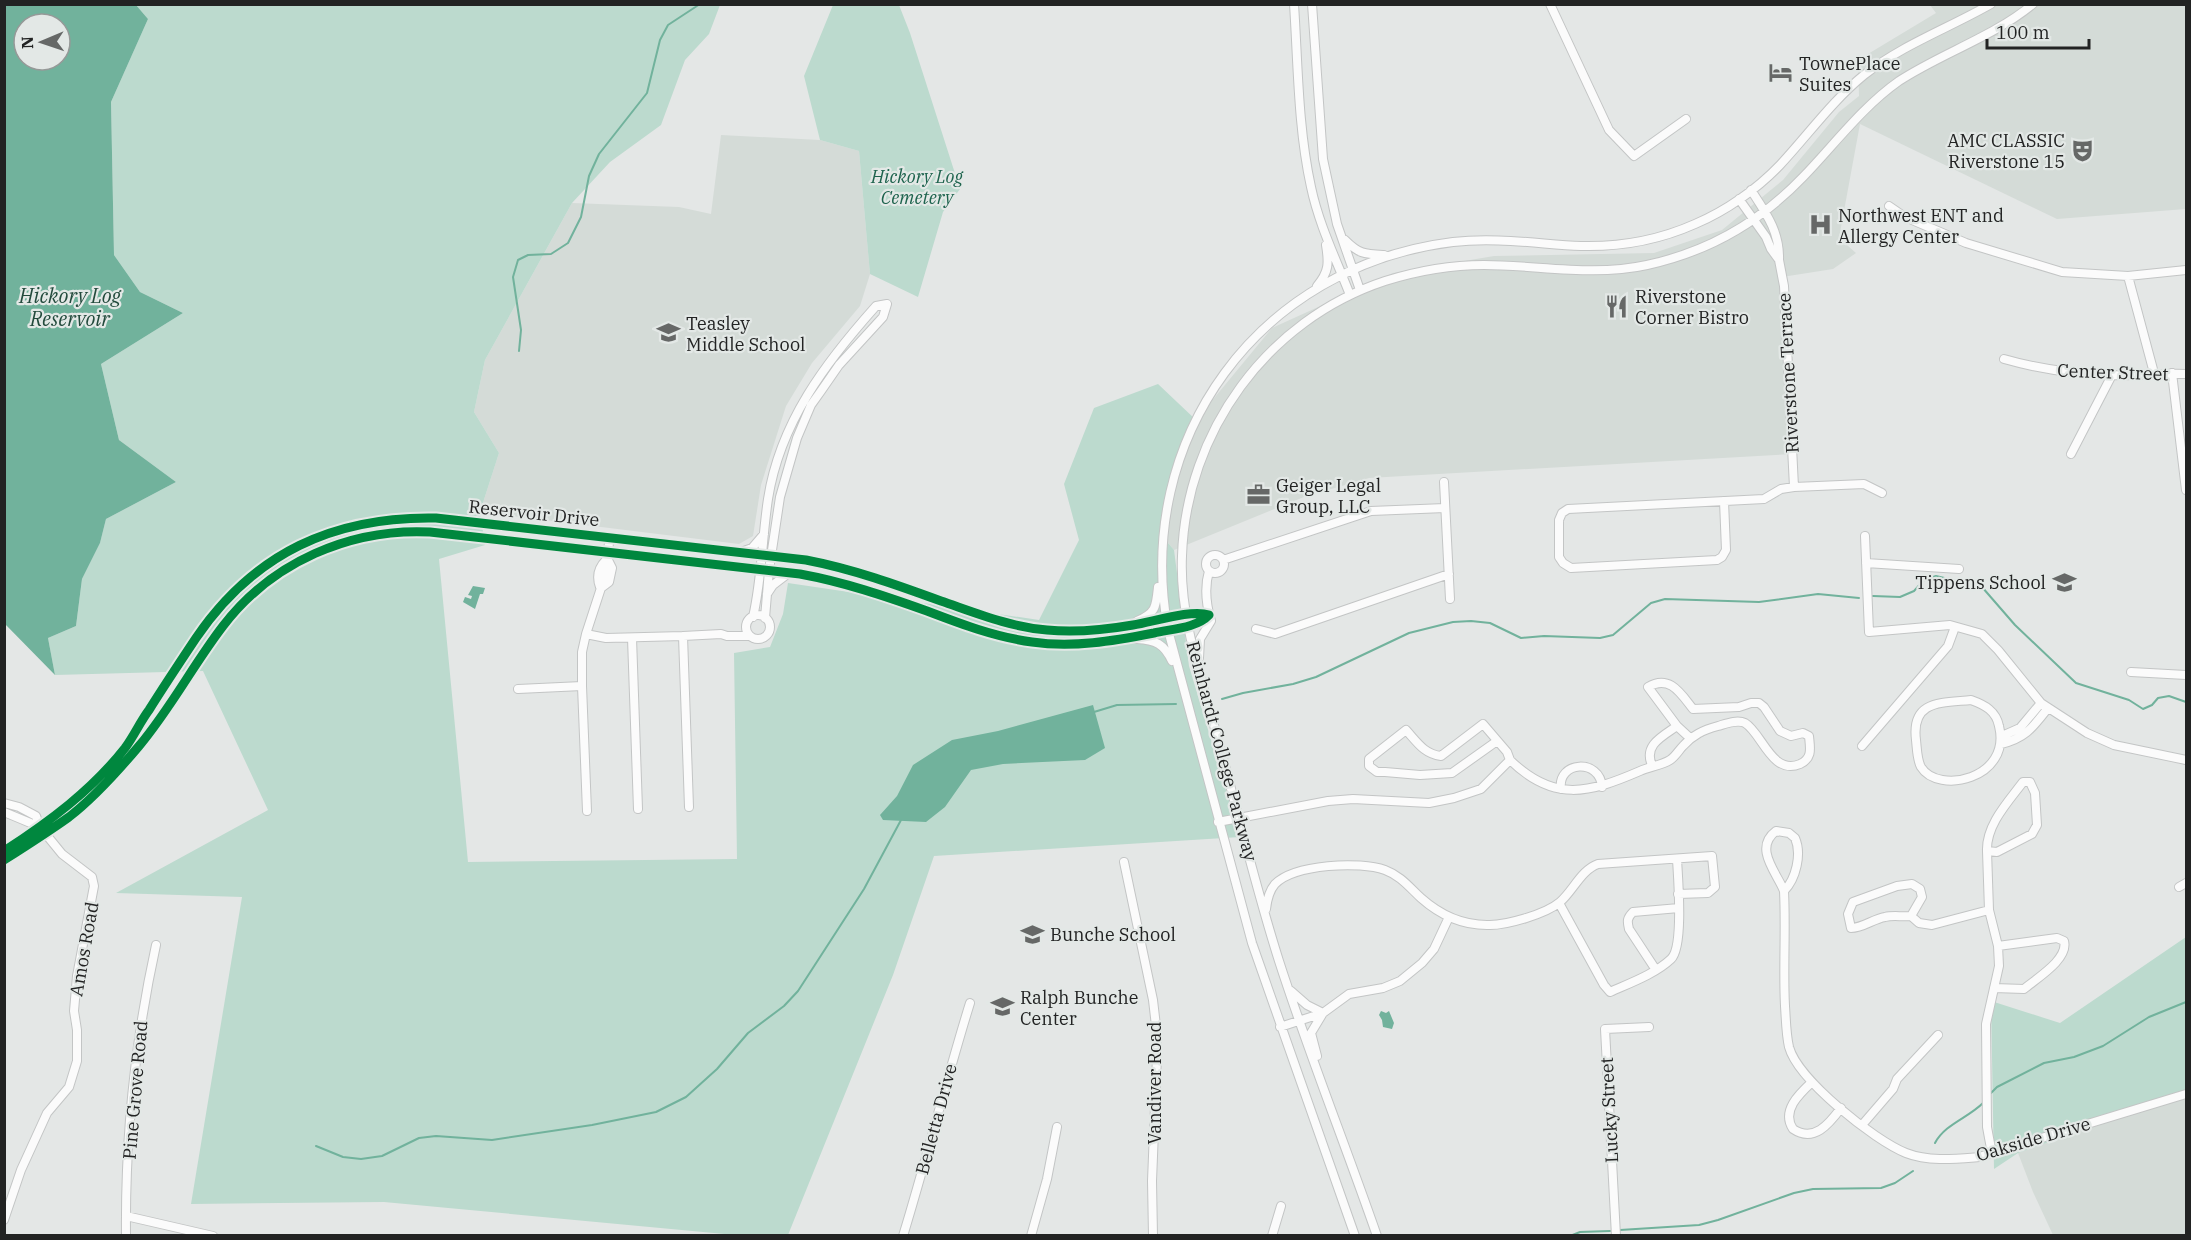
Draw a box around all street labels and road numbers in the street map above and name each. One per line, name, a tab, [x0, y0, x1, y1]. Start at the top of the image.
street label: Riverstone Terrace	[1772, 292, 1804, 454]
street label: Center Street	[2057, 359, 2169, 385]
street label: Reservoir Drive	[468, 495, 600, 531]
street label: Reinhardt College Parkway	[1181, 638, 1263, 864]
street label: Amos Road	[64, 900, 104, 998]
street label: Pine Grove Road	[117, 1020, 153, 1160]
street label: Vandiver Road	[1143, 1022, 1166, 1144]
street label: Lucky Street	[1595, 1057, 1623, 1163]
street label: Belletta Drive	[910, 1061, 962, 1177]
street label: Oakside Drive	[1973, 1112, 2093, 1166]

